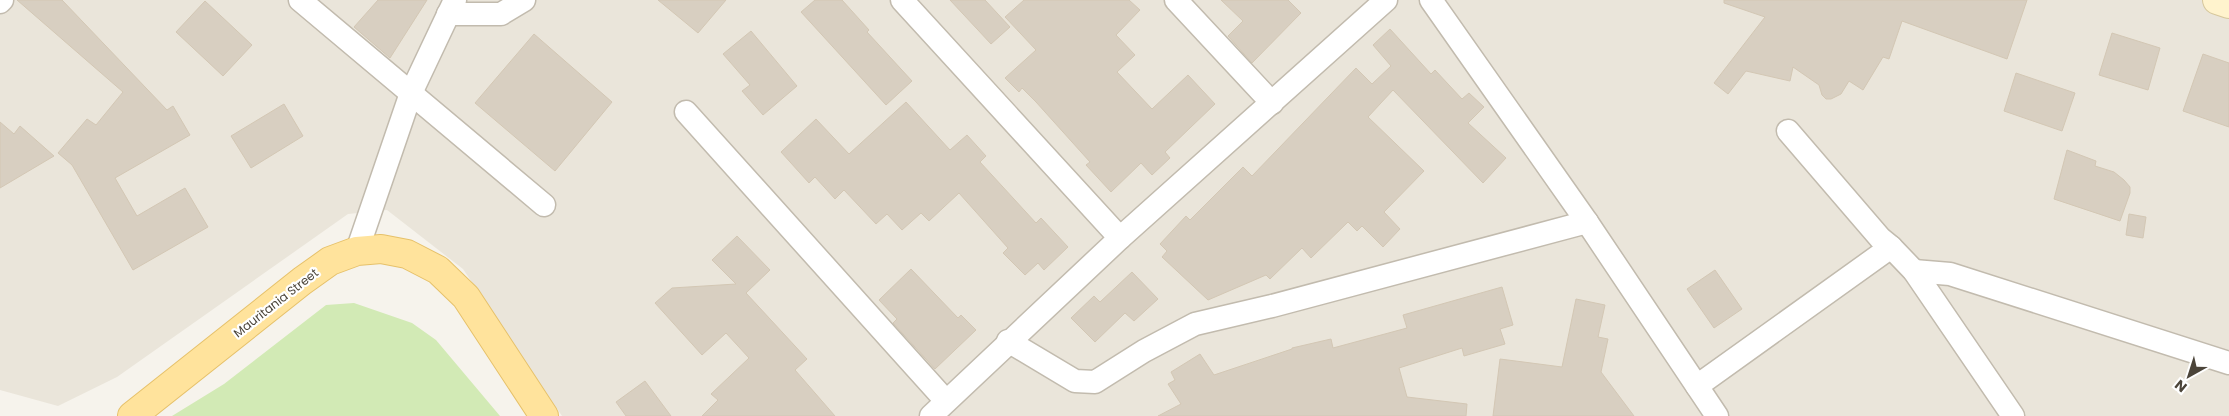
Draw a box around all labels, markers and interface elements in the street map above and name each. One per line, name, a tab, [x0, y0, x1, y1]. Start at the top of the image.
street label: Mauritania Street	[230, 264, 322, 341]
north arrow	[2164, 351, 2214, 401]
text: N	[2170, 375, 2191, 397]

